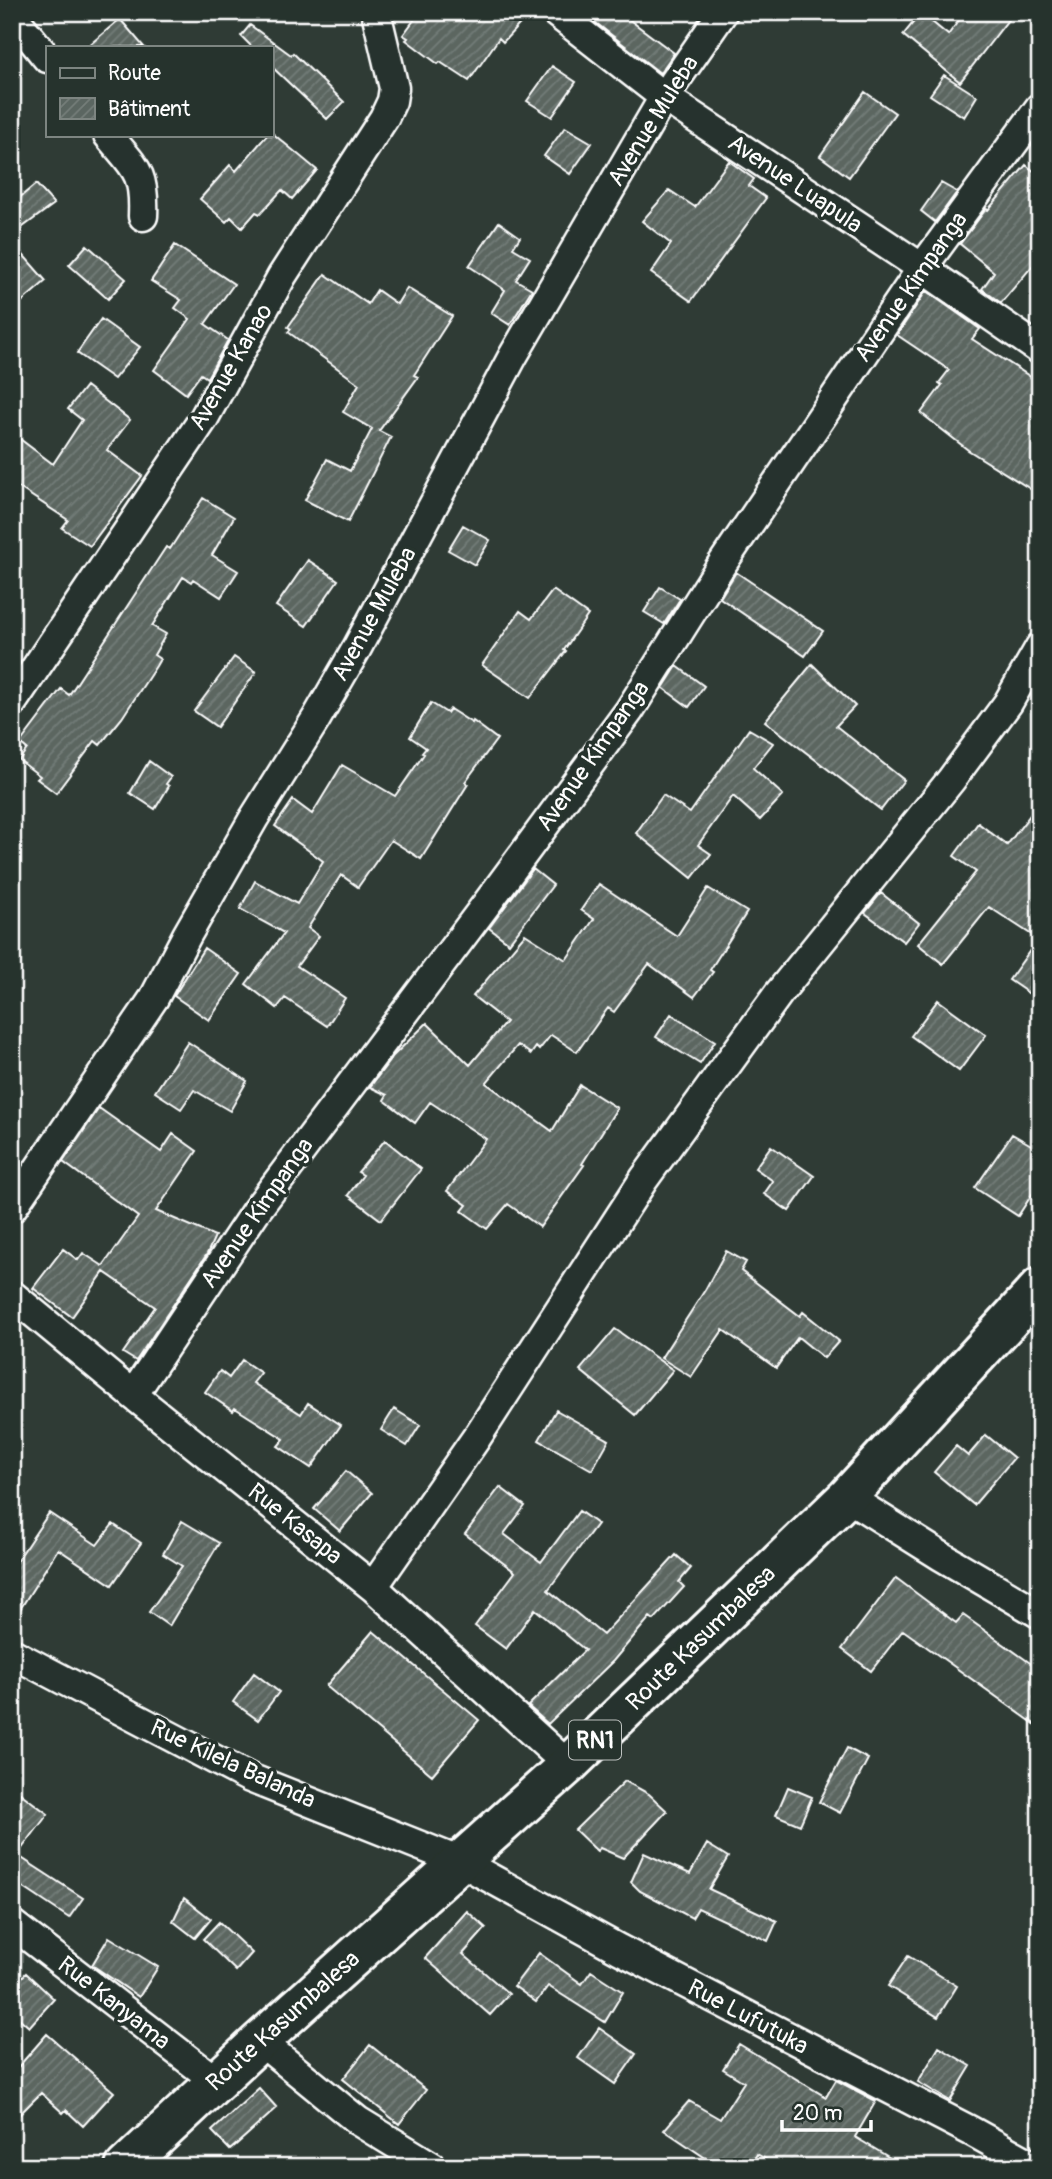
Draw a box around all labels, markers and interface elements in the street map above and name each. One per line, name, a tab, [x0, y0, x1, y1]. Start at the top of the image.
legend	[46, 46, 273, 136]
street label: Avenue Muleba	[601, 50, 705, 192]
text: Route	[108, 60, 161, 87]
text: Bâtiment	[108, 96, 191, 123]
street label: Avenue Luapula	[722, 128, 868, 240]
street label: Avenue Kimpanga	[848, 206, 974, 368]
street label: Avenue Kanao	[183, 298, 279, 436]
street label: Avenue Muleba	[325, 542, 423, 686]
street label: Avenue Kimpanga	[530, 675, 656, 837]
street label: Avenue Kimpanga	[194, 1132, 320, 1294]
street label: Rue Kasapa	[242, 1477, 348, 1571]
street label: Route Kasumbalesa	[620, 1559, 782, 1717]
street label: Rue Kilela Balanda	[146, 1713, 320, 1815]
road number: RN1	[569, 1721, 621, 1760]
street label: Route Kasumbalesa	[200, 1944, 366, 2098]
street label: Rue Kanyama	[52, 1950, 176, 2056]
street label: Rue Lufutuka	[683, 1973, 813, 2061]
scale bar	[782, 2088, 872, 2132]
text: 20 m	[793, 2100, 842, 2127]

